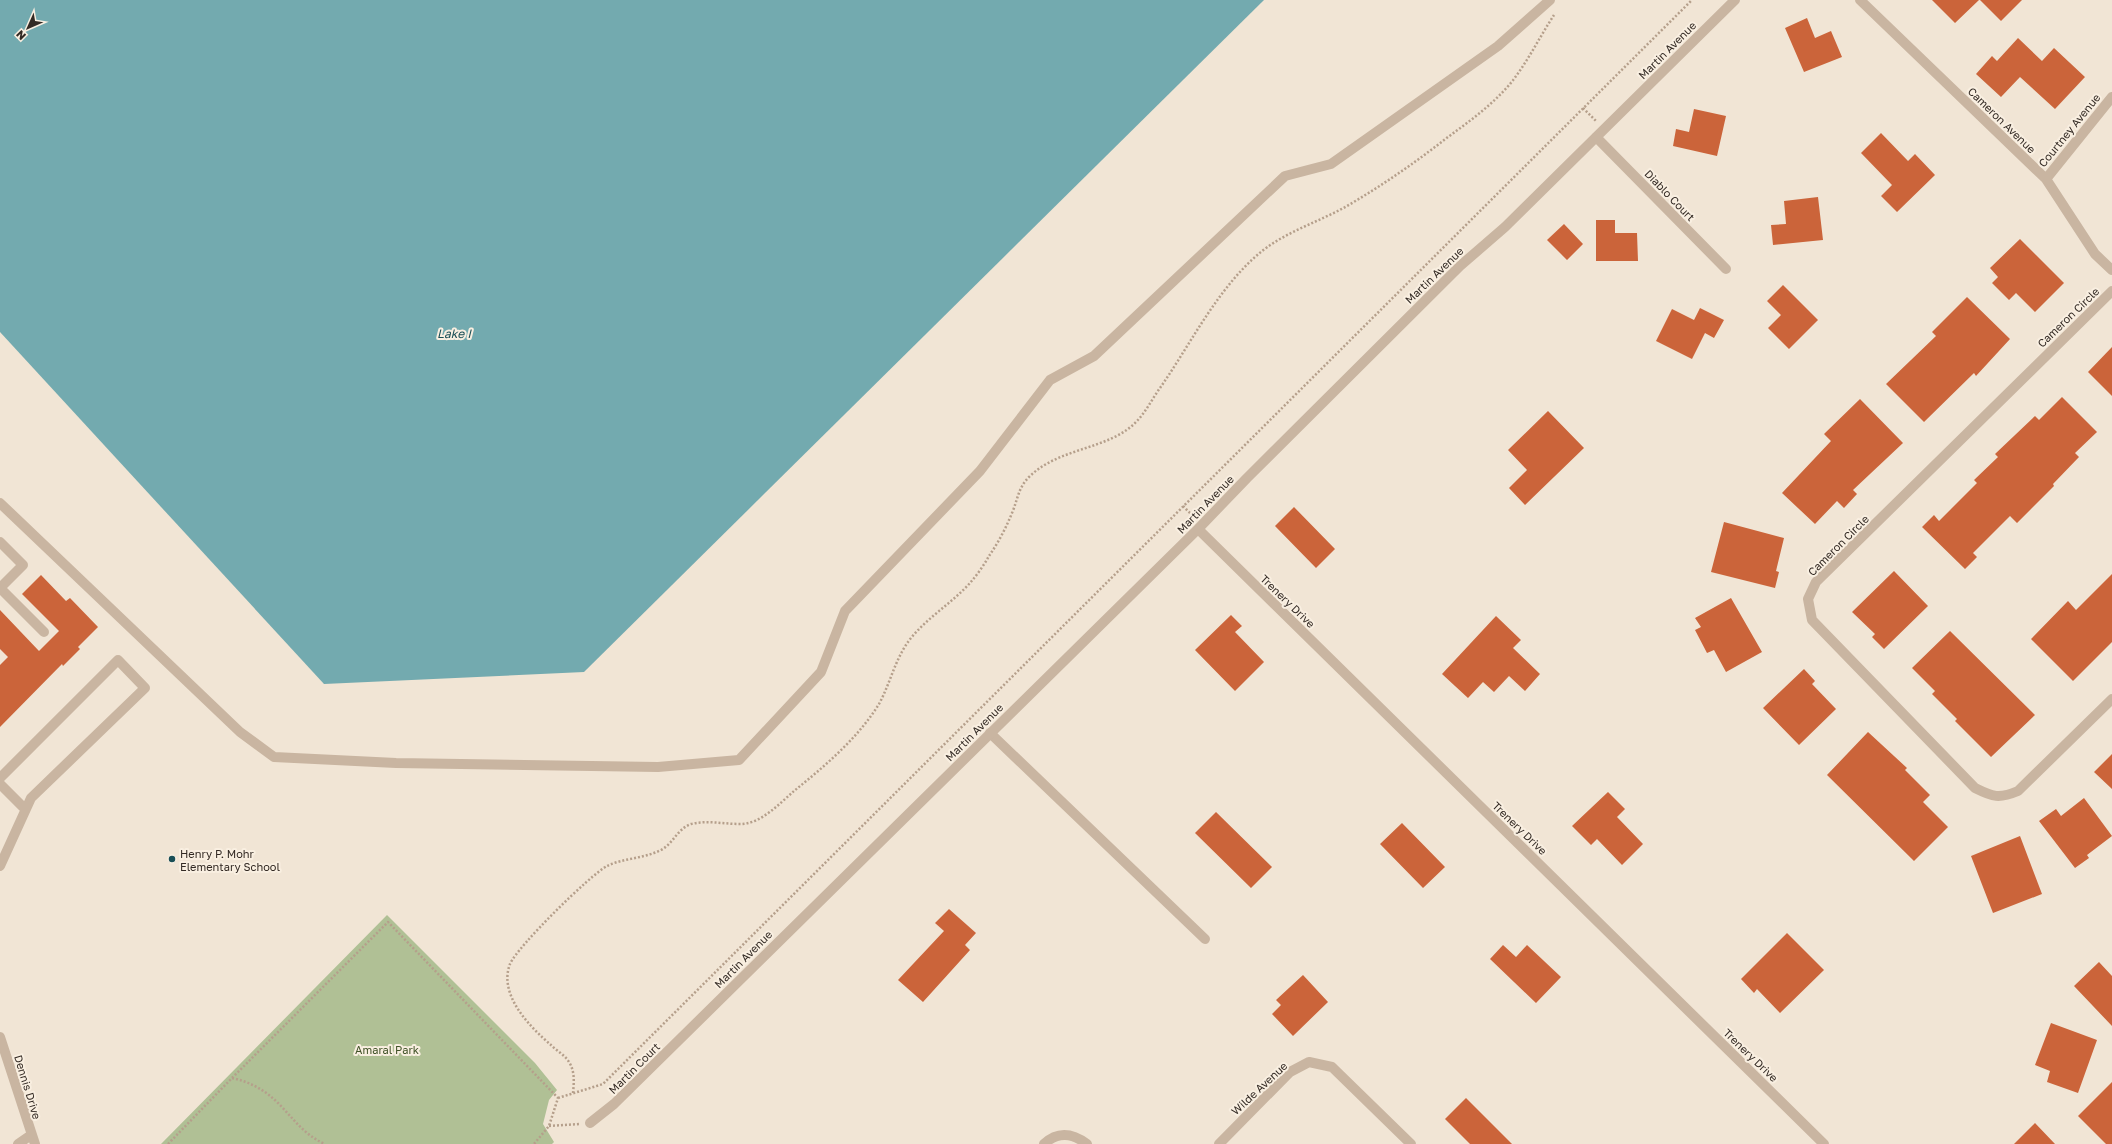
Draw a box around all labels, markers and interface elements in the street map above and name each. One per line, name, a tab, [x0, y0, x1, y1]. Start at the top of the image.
north arrow	[8, 8, 48, 48]
street label: Martin Avenue	[1636, 19, 1698, 81]
text: N	[13, 28, 28, 43]
street label: Cameron Avenue	[1965, 84, 2039, 156]
street label: Courtney Avenue	[2036, 91, 2102, 169]
street label: Diablo Court	[1642, 167, 1698, 223]
street label: Martin Avenue	[1402, 244, 1466, 306]
street label: Cameron Circle	[2035, 284, 2101, 350]
water label: Lake I	[437, 326, 472, 341]
street label: Martin Avenue	[1174, 472, 1236, 536]
street label: Cameron Circle	[1805, 512, 1871, 578]
street label: Trenery Drive	[1258, 572, 1318, 630]
street label: Martin Avenue	[943, 701, 1005, 763]
street label: Trenery Drive	[1490, 799, 1550, 857]
place label: Henry P. Mohr Elementary School	[180, 847, 280, 873]
marker: Henry P. Mohr Elementary School	[167, 854, 177, 864]
street label: Martin Avenue	[712, 928, 774, 990]
street label: Trenery Drive	[1721, 1026, 1781, 1084]
street label: Martin Court	[606, 1040, 662, 1096]
park label: Amaral Park	[355, 1043, 419, 1056]
street label: Dennis Drive	[12, 1053, 44, 1121]
street label: Wilde Avenue	[1228, 1059, 1290, 1117]

